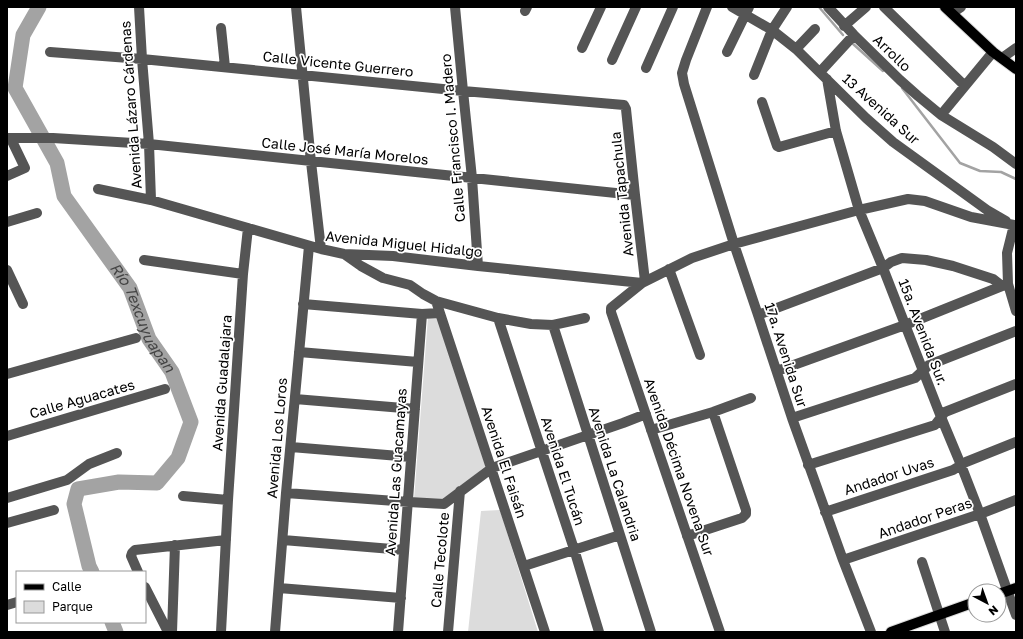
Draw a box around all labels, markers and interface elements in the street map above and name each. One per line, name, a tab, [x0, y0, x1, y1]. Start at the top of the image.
street label: Avenida Lázaro Cárdenas	[116, 20, 145, 190]
street label: Arrollo	[870, 31, 915, 75]
street label: Calle Vicente Guerrero	[262, 47, 414, 80]
street label: Calle Francisco I. Madero	[437, 53, 468, 223]
street label: 13 Avenida Sur	[839, 70, 924, 148]
street label: Avenida Tapachula	[606, 131, 637, 257]
street label: Calle José María Morelos	[261, 133, 429, 168]
street label: Avenida Miguel Hidalgo	[325, 227, 483, 260]
water label: Río Texcuyuapan	[107, 259, 180, 376]
street label: 15a. Avenida Sur.	[895, 276, 952, 387]
street label: 17a. Avenida Sur	[762, 300, 812, 410]
street label: Avenida Guadalajara	[208, 314, 235, 452]
street label: Calle Aguacates	[27, 375, 136, 422]
street label: Avenida Décima Novena Sur	[641, 376, 718, 559]
street label: Avenida Los Loros	[263, 377, 290, 499]
street label: Avenida Las Guacamayas	[381, 388, 410, 556]
street label: Avenida El Faisán	[478, 404, 531, 520]
street label: Avenida La Calandria	[586, 405, 645, 543]
street label: Avenida El Tucán	[538, 414, 589, 527]
street label: Andador Uvas	[842, 453, 936, 498]
street label: Andador Peras	[876, 493, 974, 542]
street label: Calle Tecolote	[427, 511, 452, 608]
legend	[16, 571, 146, 623]
text: Calle	[52, 579, 82, 594]
north arrow	[967, 583, 1007, 623]
text: Parque	[52, 599, 93, 614]
text: N	[986, 603, 1001, 619]

